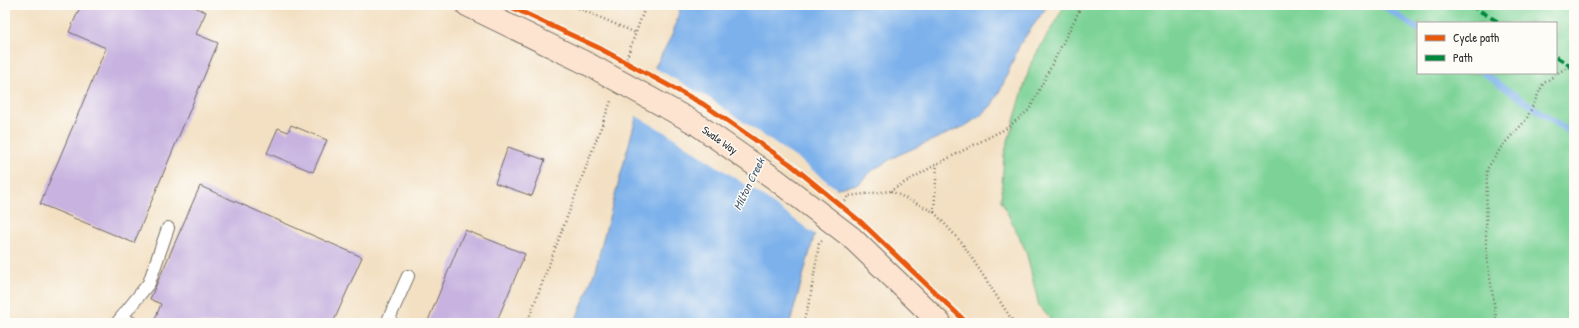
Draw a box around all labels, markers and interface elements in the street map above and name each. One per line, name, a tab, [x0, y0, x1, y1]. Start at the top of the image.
legend	[1417, 22, 1557, 74]
text: Cycle path	[1453, 29, 1499, 46]
text: Path	[1453, 49, 1473, 66]
street label: Swale Way	[700, 123, 741, 157]
water label: Milton Creek	[729, 154, 769, 213]

